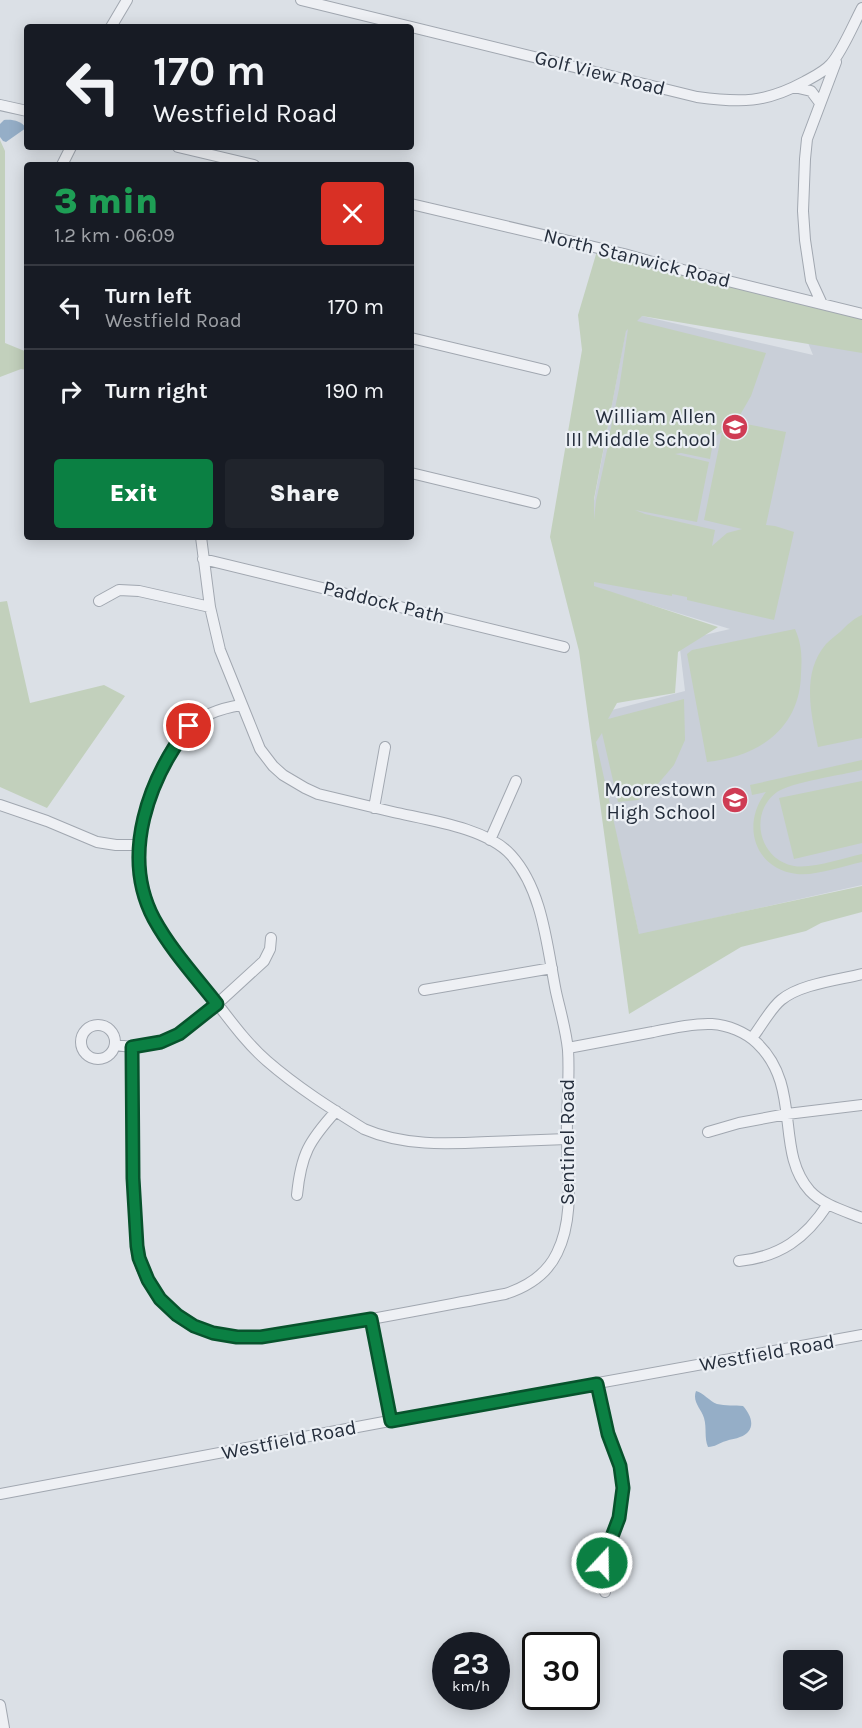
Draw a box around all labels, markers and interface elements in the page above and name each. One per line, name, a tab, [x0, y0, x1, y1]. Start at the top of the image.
text: 170 m	[153, 46, 266, 96]
street label: Golf View Road	[532, 46, 668, 100]
icon: left	[54, 48, 132, 126]
text: Westfield Road	[153, 97, 338, 129]
text: 3 min	[54, 180, 158, 222]
button: close	[321, 182, 384, 245]
text: 1.2 km · 06:09	[54, 224, 175, 247]
street label: North Stanwick Road	[541, 224, 733, 292]
text: Turn left	[105, 283, 192, 309]
icon: left	[54, 291, 87, 324]
text: 170 m	[328, 294, 384, 320]
text: Westfield Road	[105, 309, 242, 332]
icon: right	[54, 375, 87, 408]
text: Turn right	[105, 378, 208, 404]
text: 190 m	[325, 378, 384, 404]
place label: William Allen III Middle School	[565, 405, 716, 451]
school or university icon: William Allen III Middle School	[720, 412, 750, 442]
button: Exit	[54, 459, 213, 528]
button: Share	[225, 459, 384, 528]
street label: Paddock Path	[321, 576, 447, 628]
pin	[163, 700, 214, 751]
icon: arrive	[172, 709, 205, 742]
place label: Moorestown High School	[604, 778, 716, 824]
school or university icon: Moorestown High School	[720, 785, 750, 815]
street label: Sentinel Road	[556, 1079, 579, 1205]
street label: Westfield Road	[698, 1330, 836, 1376]
street label: Westfield Road	[220, 1416, 358, 1464]
position arrow	[570, 1531, 634, 1595]
speed limit sign: 30	[522, 1632, 600, 1710]
text: 23	[453, 1646, 489, 1682]
map controls	[783, 1650, 843, 1710]
button: layers	[783, 1650, 843, 1710]
text: km/h	[452, 1677, 490, 1695]

